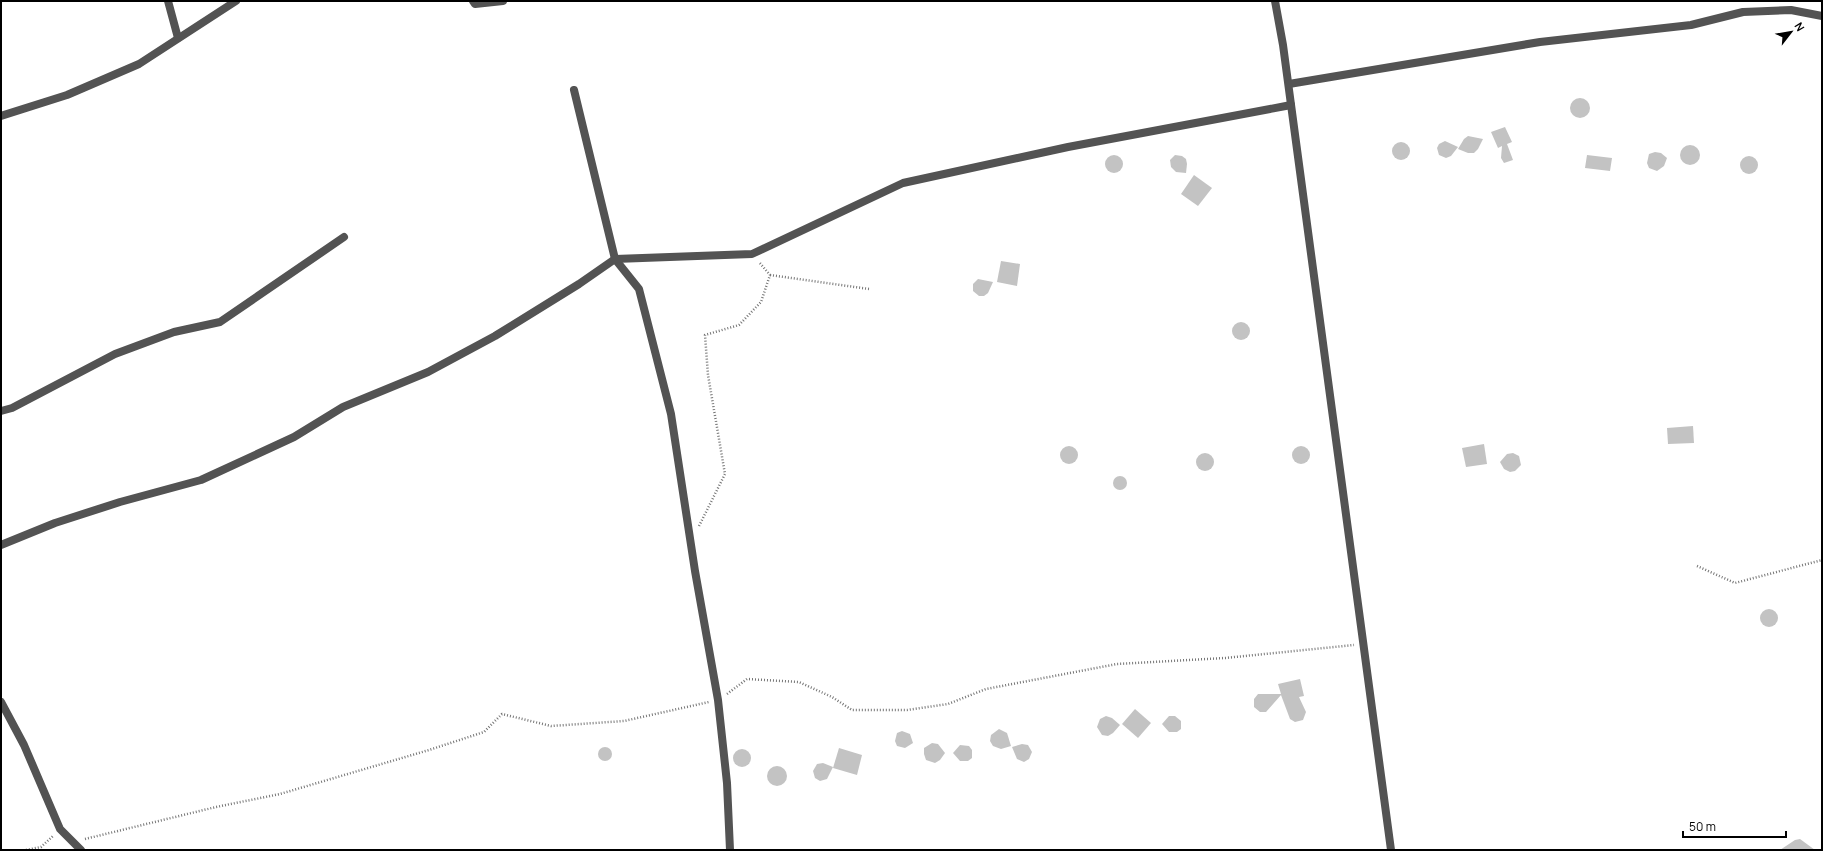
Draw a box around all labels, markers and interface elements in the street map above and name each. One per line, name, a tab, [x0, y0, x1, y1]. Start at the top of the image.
north arrow	[1771, 12, 1811, 52]
text: N	[1792, 19, 1809, 34]
scale bar	[1683, 813, 1786, 839]
text: 50 m	[1689, 818, 1716, 835]

